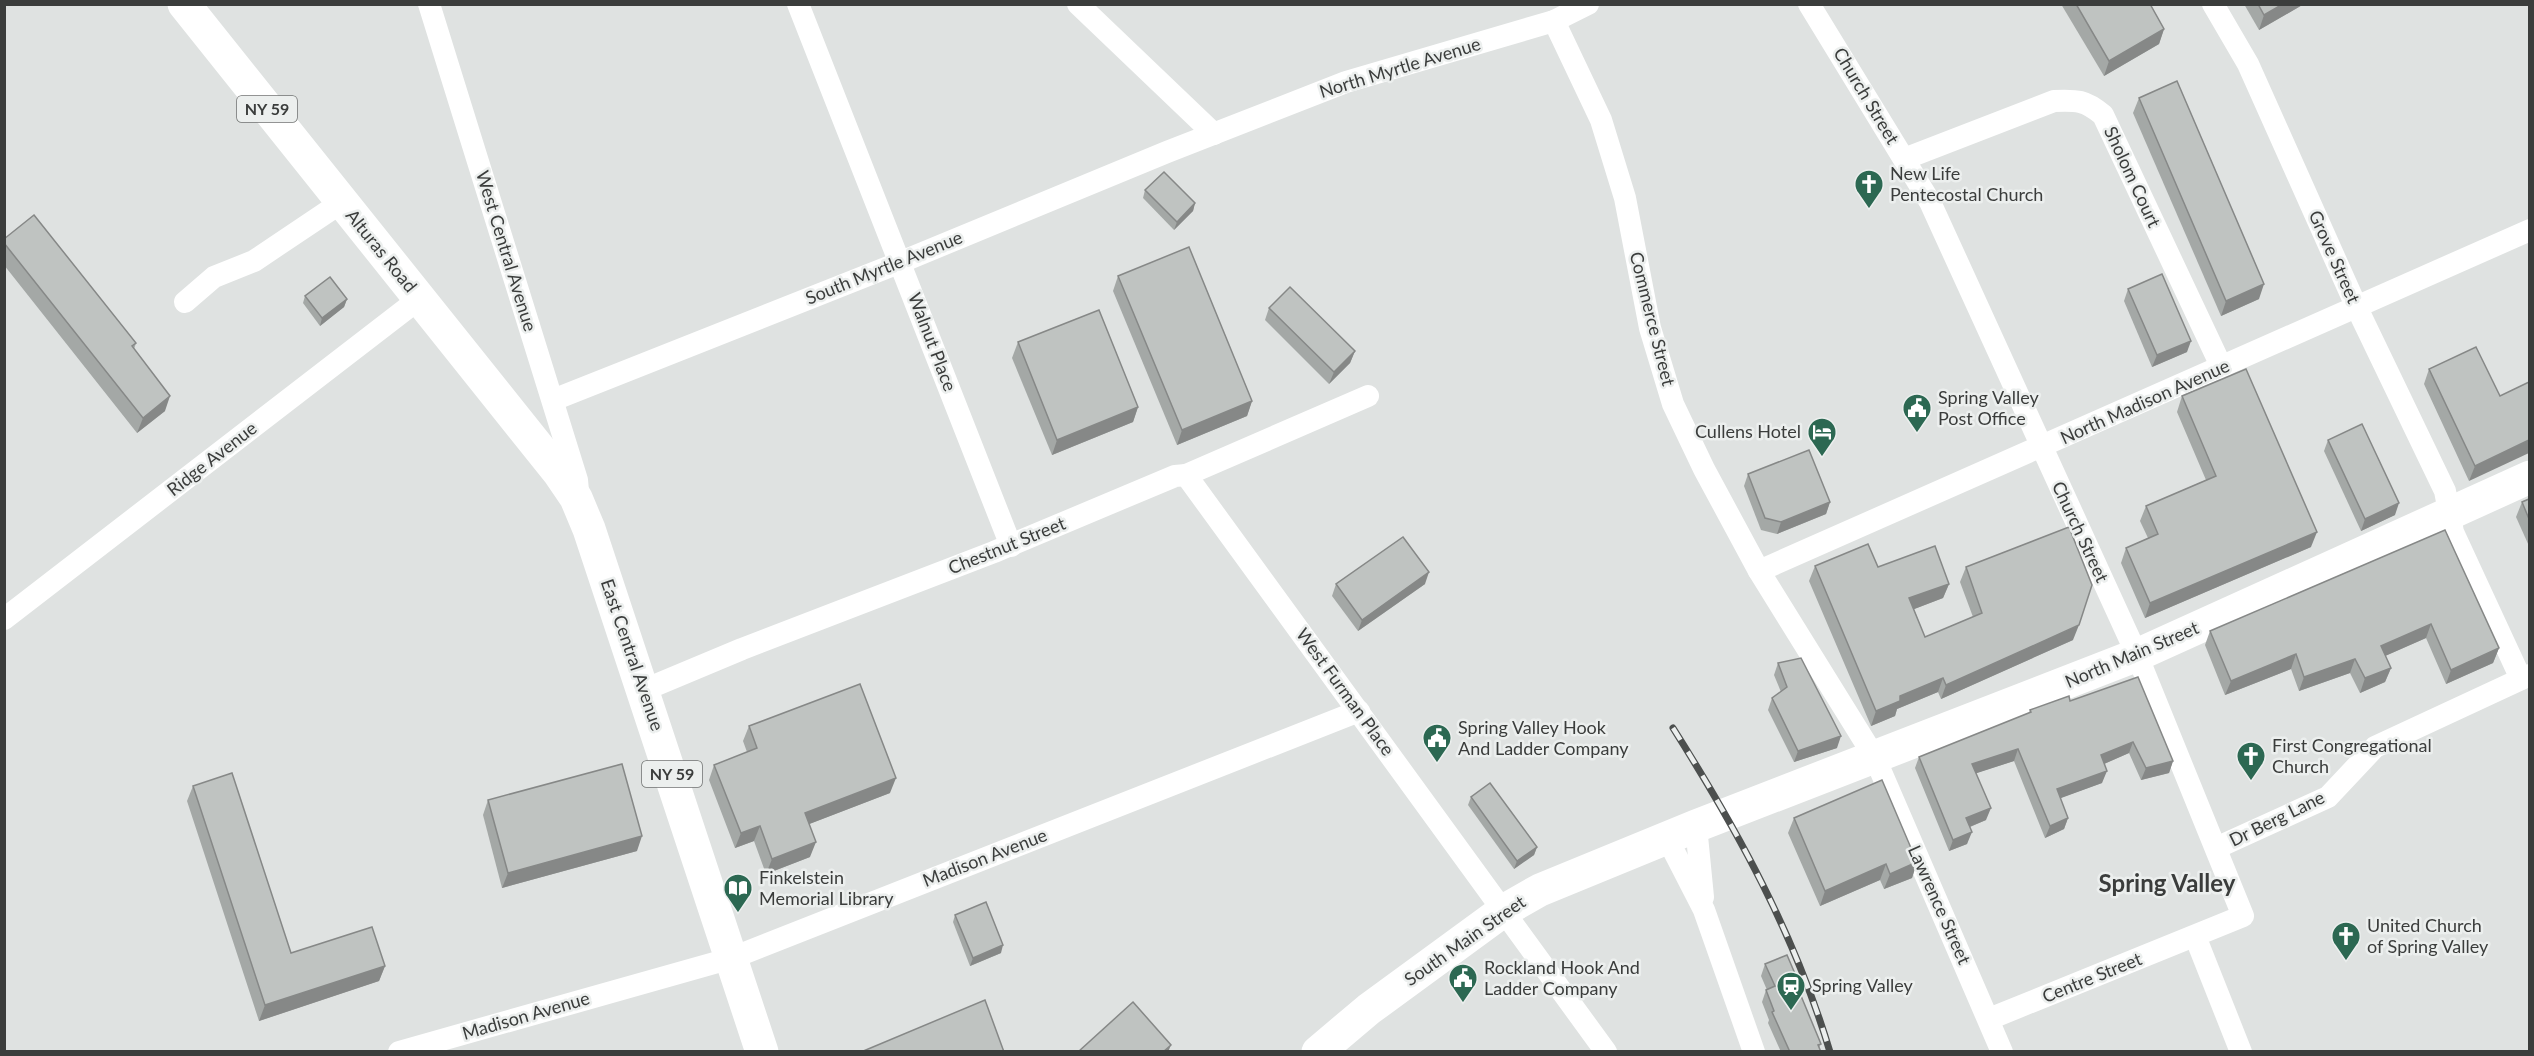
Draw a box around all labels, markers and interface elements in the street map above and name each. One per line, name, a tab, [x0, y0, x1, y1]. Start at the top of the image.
street label: North Myrtle Avenue	[1316, 32, 1483, 102]
street label: Church Street	[1829, 43, 1905, 148]
road number: NY 59	[237, 96, 297, 122]
street label: Sholom Court	[2100, 123, 2166, 231]
place label: New Life Pentecostal Church	[1890, 162, 2043, 205]
street label: West Central Avenue	[472, 168, 542, 334]
church icon: New Life Pentecostal Church	[1853, 168, 1885, 210]
street label: Alturas Road	[342, 204, 422, 296]
street label: Grove Street	[2305, 207, 2365, 307]
street label: South Myrtle Avenue	[802, 226, 965, 309]
street label: Commerce Street	[1626, 249, 1680, 389]
street label: Walnut Place	[904, 289, 962, 394]
street label: North Madison Avenue	[2057, 354, 2233, 448]
place label: Spring Valley Post Office	[1938, 386, 2039, 429]
public building icon: Spring Valley Post Office	[1901, 392, 1933, 434]
street label: Ridge Avenue	[162, 416, 261, 500]
hotel icon: Cullens Hotel	[1806, 416, 1838, 458]
place label: Cullens Hotel	[1695, 420, 1801, 442]
street label: Church Street	[2048, 478, 2114, 586]
street label: Chestnut Street	[945, 511, 1069, 579]
street label: East Central Avenue	[597, 576, 669, 733]
street label: North Main Street	[2061, 616, 2202, 692]
street label: West Furman Place	[1292, 623, 1399, 760]
place label: Spring Valley Hook And Ladder Company	[1458, 716, 1629, 759]
public building icon: Spring Valley Hook And Ladder Company	[1421, 722, 1453, 764]
place label: First Congregational Church	[2272, 734, 2432, 777]
church icon: First Congregational Church	[2235, 740, 2267, 782]
road number: NY 59	[642, 761, 702, 787]
street label: Dr Berg Lane	[2225, 786, 2328, 851]
street label: Madison Avenue	[919, 823, 1050, 891]
street label: Lawrence Street	[1904, 842, 1976, 968]
place label: Finkelstein Memorial Library	[759, 866, 894, 909]
district label: Spring Valley	[2099, 868, 2236, 897]
library icon: Finkelstein Memorial Library	[722, 872, 754, 914]
street label: South Main Street	[1400, 890, 1530, 990]
place label: United Church of Spring Valley	[2367, 914, 2489, 957]
church icon: United Church of Spring Valley	[2330, 920, 2362, 962]
street label: Centre Street	[2039, 947, 2145, 1007]
place label: Rockland Hook And Ladder Company	[1484, 956, 1640, 999]
public building icon: Rockland Hook And Ladder Company	[1447, 962, 1479, 1004]
station icon: Spring Valley	[1775, 970, 1807, 1012]
place label: Spring Valley	[1812, 974, 1913, 996]
street label: Madison Avenue	[460, 986, 592, 1044]

